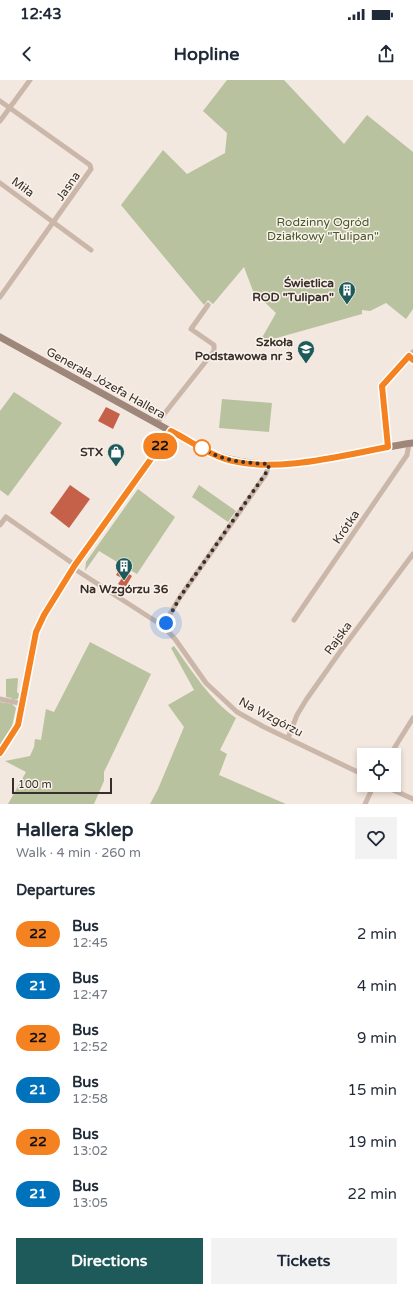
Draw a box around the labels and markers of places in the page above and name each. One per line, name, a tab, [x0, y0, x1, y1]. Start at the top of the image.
place label: Świetlica ROD "Tulipan"	[252, 276, 334, 305]
building icon: Świetlica ROD "Tulipan"	[337, 280, 357, 305]
place label: Szkoła Podstawowa nr 3	[195, 335, 293, 363]
school or university icon: Szkoła Podstawowa nr 3	[296, 339, 316, 364]
unlabelled marker	[193, 439, 211, 457]
shop icon: STX	[106, 442, 126, 467]
place label: STX	[80, 445, 103, 459]
building icon: Na Wzgórzu 36	[114, 556, 134, 581]
place label: Na Wzgórzu 36	[80, 582, 169, 597]

